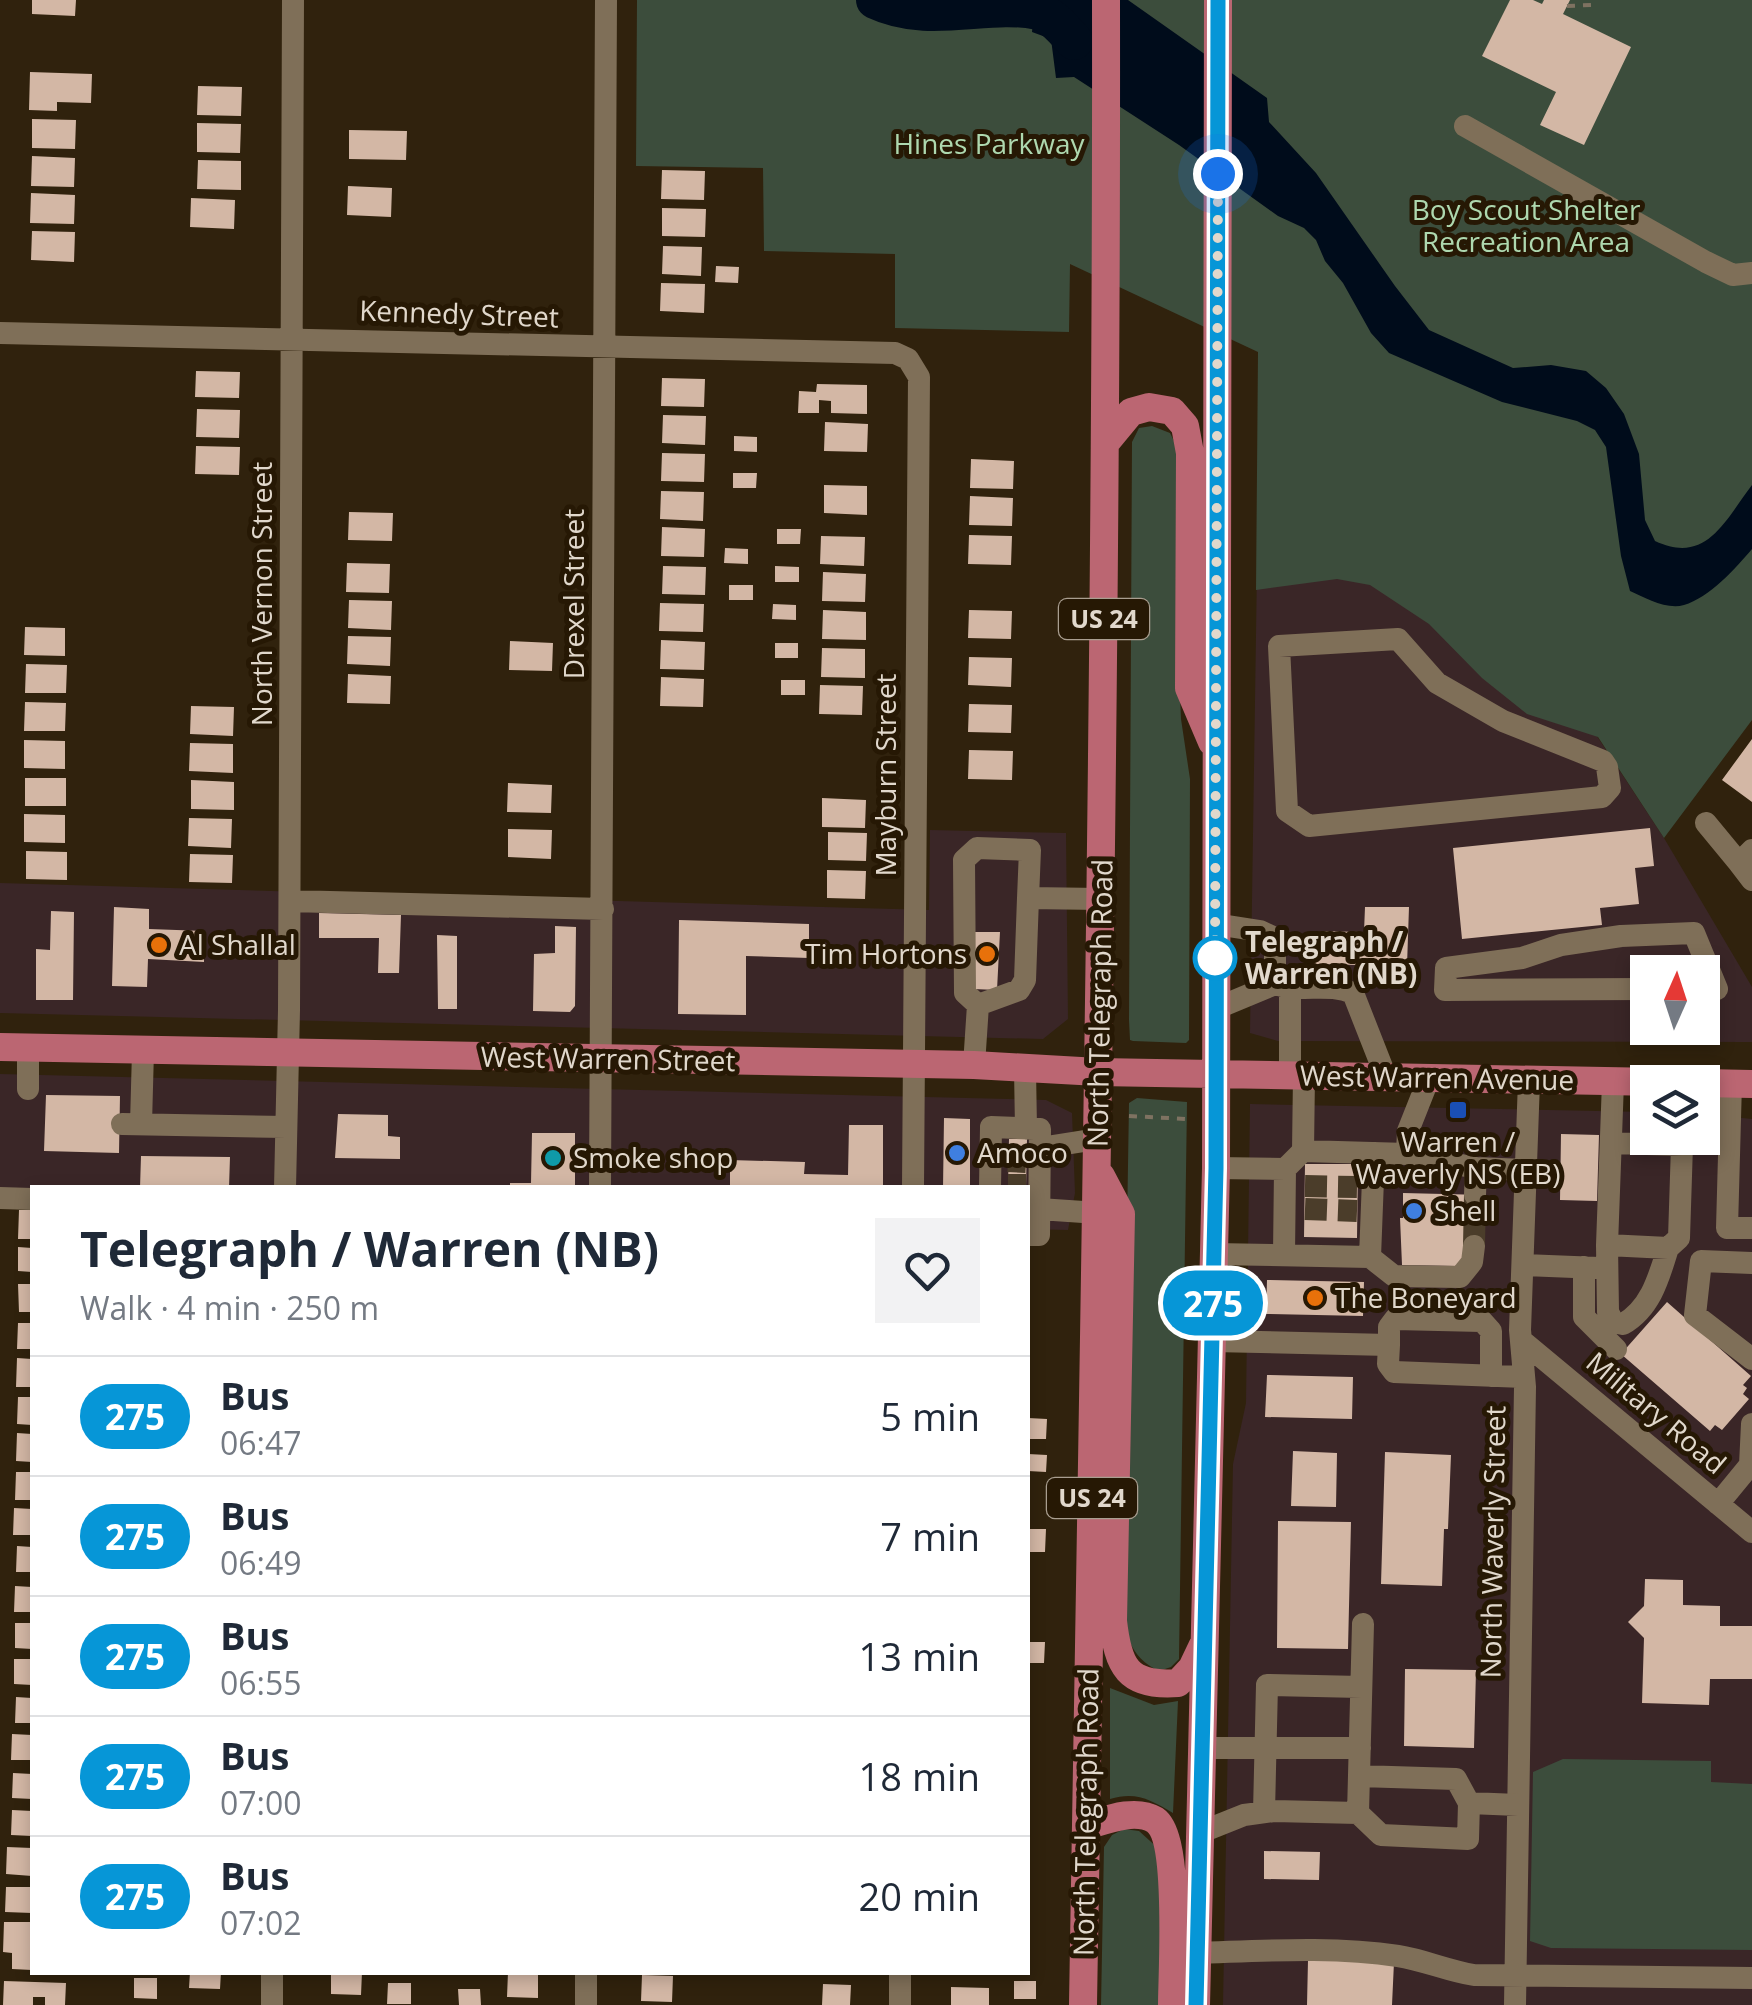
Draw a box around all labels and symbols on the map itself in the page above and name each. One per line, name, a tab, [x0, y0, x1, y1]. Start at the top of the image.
park label: Hines Parkway	[893, 124, 1085, 162]
your location	[1193, 149, 1243, 199]
park label: Boy Scout Shelter Recreation Area	[1412, 190, 1641, 260]
street label: Kennedy Street	[359, 291, 559, 335]
street label: North Vernon Street	[242, 462, 280, 726]
street label: Drexel Street	[554, 509, 592, 679]
road number: US 24	[1059, 599, 1149, 639]
street label: Mayburn Street	[866, 673, 904, 877]
street label: North Telegraph Road	[1077, 859, 1121, 1147]
place label: Telegraph / Warren (NB)	[1245, 922, 1417, 992]
place label: Al Shallal	[179, 925, 296, 963]
marker: Al Shallal	[148, 934, 170, 956]
place label: Tim Hortons	[805, 934, 967, 972]
marker: Telegraph / Warren (NB)	[1194, 937, 1236, 979]
marker: Tim Hortons	[976, 943, 998, 965]
north arrow	[1630, 955, 1720, 1045]
street label: West Warren Street	[480, 1037, 736, 1079]
street label: West Warren Avenue	[1300, 1056, 1574, 1098]
marker: Warren / Waverly NS (EB)	[1447, 1099, 1469, 1121]
place label: Warren / Waverly NS (EB)	[1356, 1122, 1560, 1192]
place label: Amoco	[977, 1133, 1068, 1171]
place label: Smoke shop	[573, 1138, 733, 1176]
marker: Amoco	[946, 1142, 968, 1164]
marker: Smoke shop	[542, 1147, 564, 1169]
place label: Shell	[1434, 1191, 1496, 1229]
marker: Shell	[1403, 1200, 1425, 1222]
line badge: 275	[1156, 1270, 1270, 1336]
place label: The Boneyard	[1335, 1278, 1517, 1316]
marker: The Boneyard	[1304, 1287, 1326, 1309]
street label: Military Road	[1579, 1343, 1735, 1482]
street label: North Waverly Street	[1471, 1405, 1513, 1679]
road number: US 24	[1047, 1478, 1137, 1518]
street label: North Telegraph Road	[1063, 1668, 1107, 1956]

